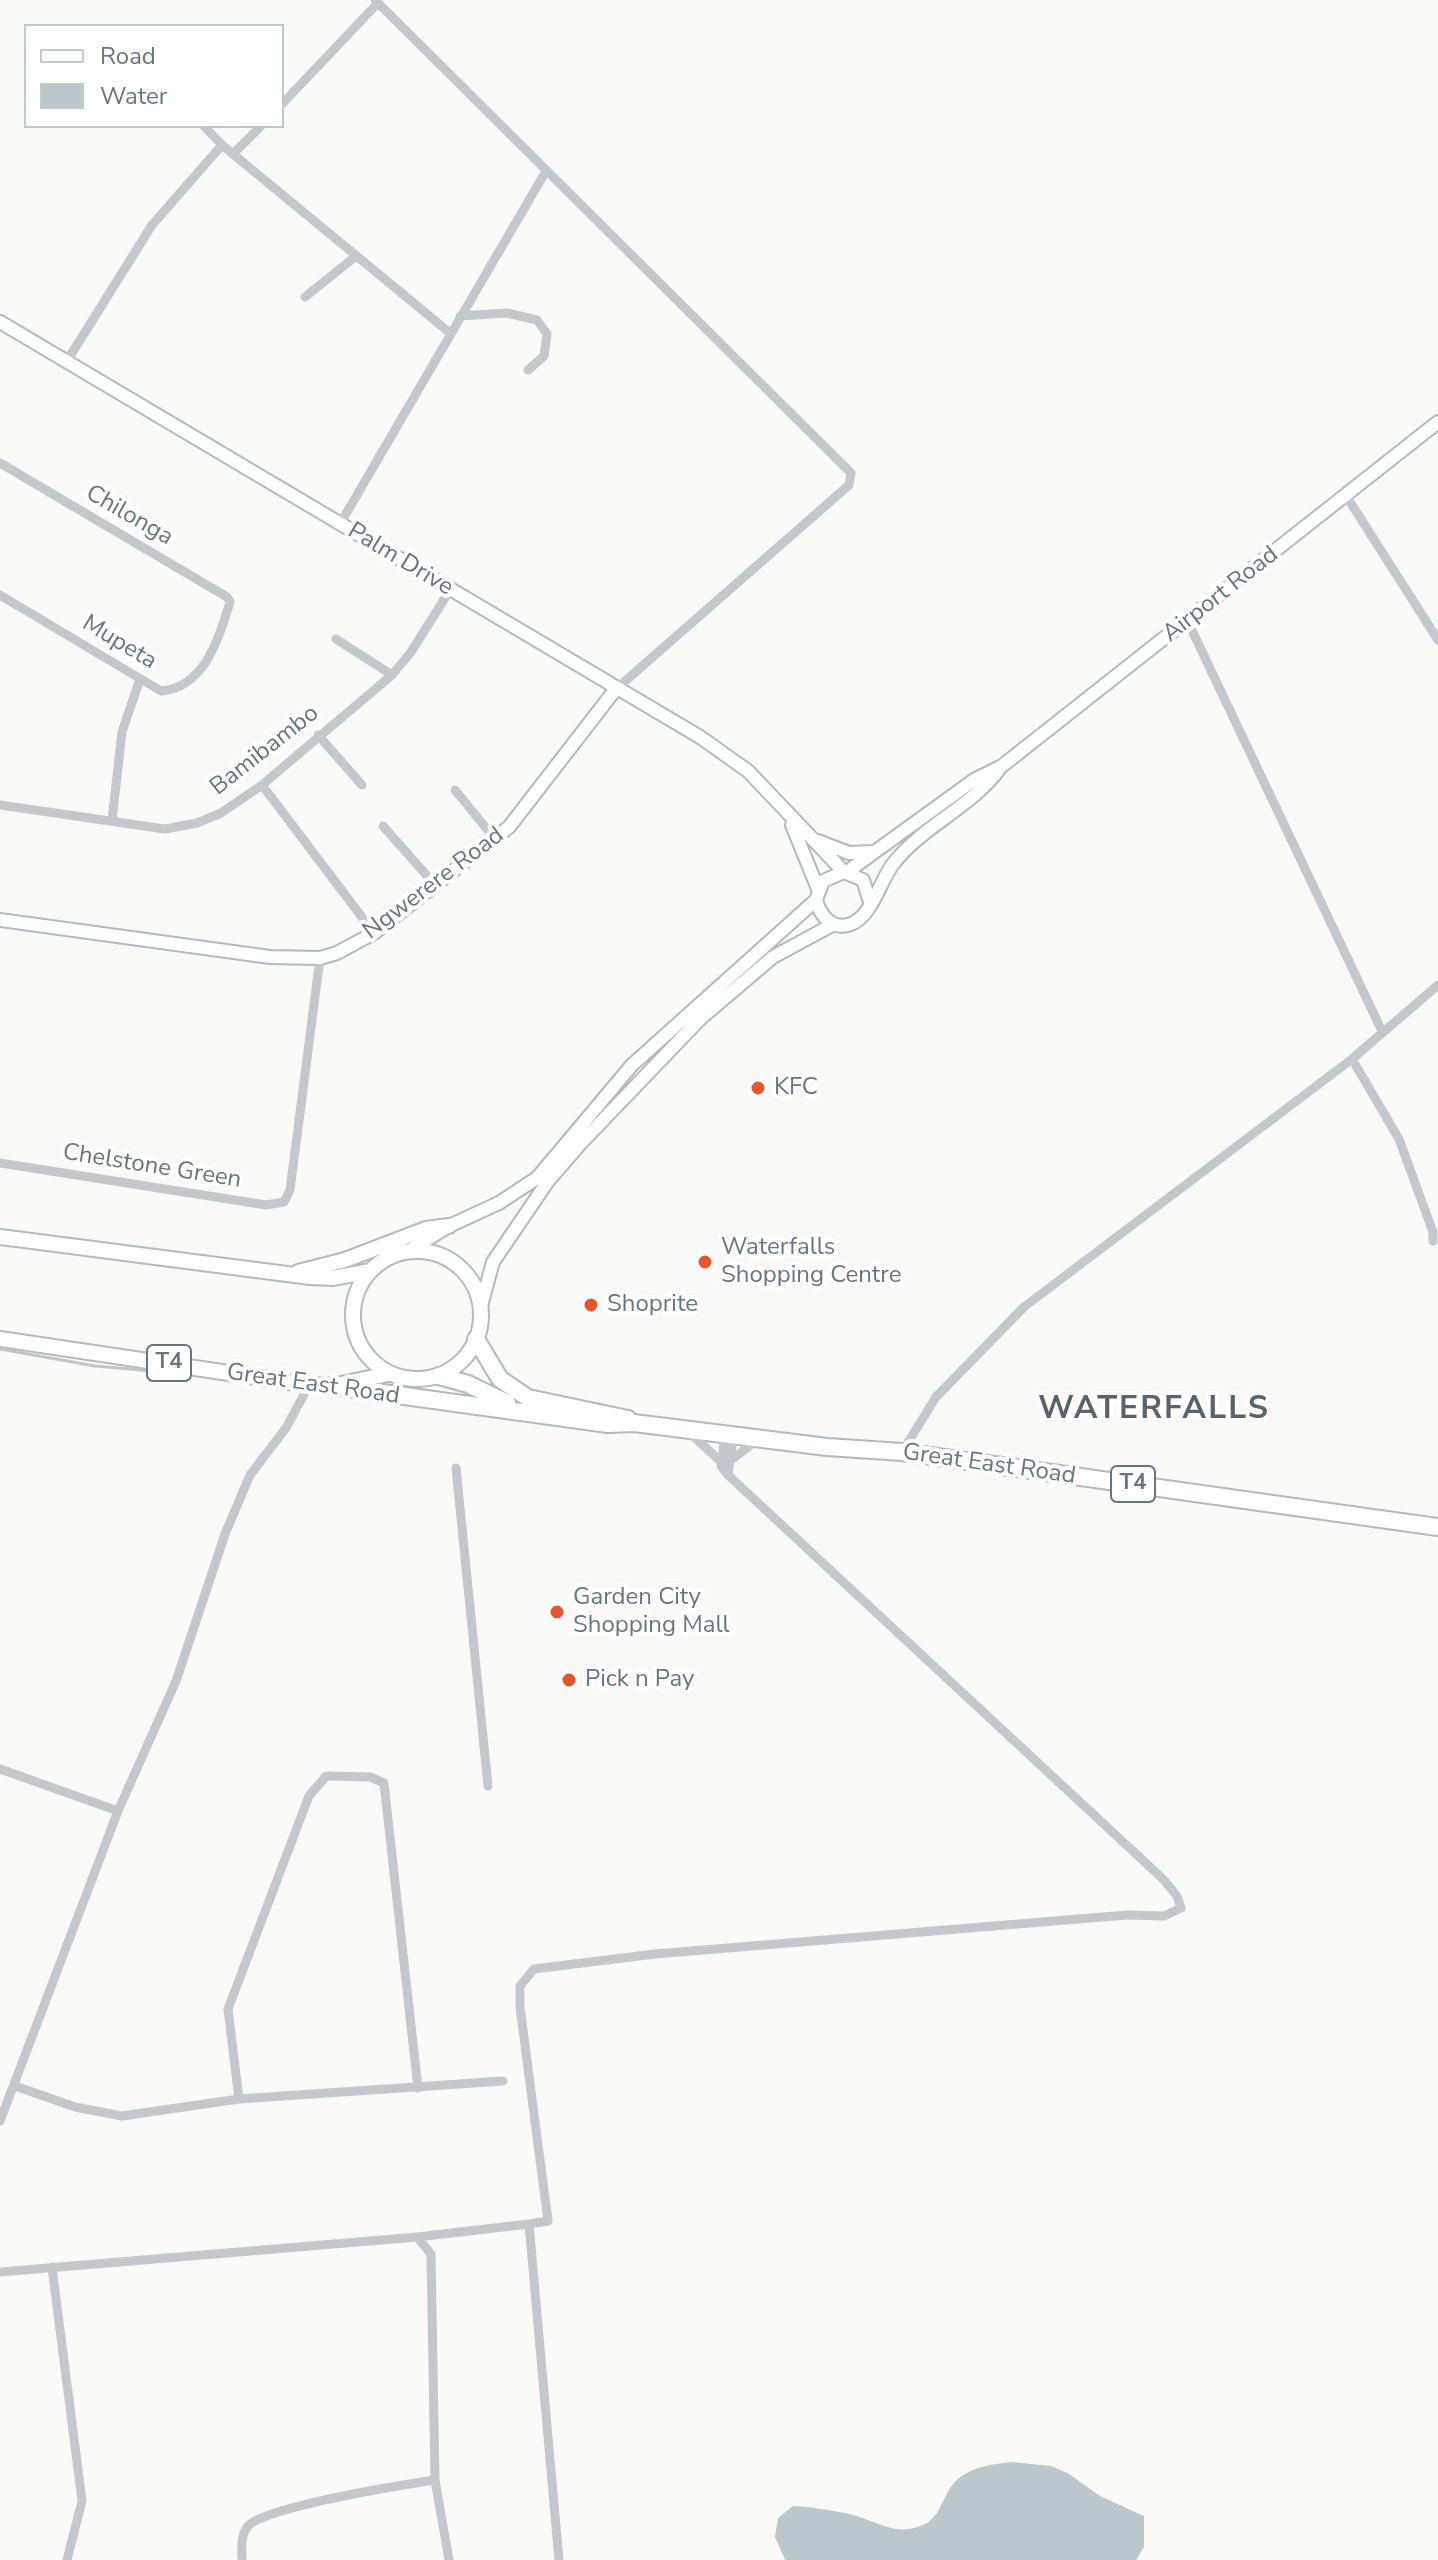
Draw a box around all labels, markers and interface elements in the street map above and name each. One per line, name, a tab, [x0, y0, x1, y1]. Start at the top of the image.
legend	[24, 24, 284, 128]
text: Road	[100, 40, 156, 72]
text: Water	[100, 80, 167, 112]
street label: Chilonga	[80, 480, 178, 552]
street label: Palm Drive	[342, 517, 458, 603]
street label: Airport Road	[1158, 541, 1284, 649]
street label: Mupeta	[77, 610, 161, 676]
street label: Bamibambo	[205, 700, 325, 802]
street label: Ngwerere Road	[358, 822, 510, 946]
place label: KFC	[774, 1074, 818, 1102]
marker: KFC	[749, 1079, 767, 1097]
street label: Chelstone Green	[61, 1139, 243, 1195]
place label: Waterfalls Shopping Centre	[721, 1234, 901, 1290]
marker: Waterfalls Shopping Centre	[696, 1253, 714, 1271]
place label: Shoprite	[607, 1291, 698, 1319]
marker: Shoprite	[582, 1296, 600, 1314]
road number: T4	[147, 1345, 191, 1381]
street label: Great East Road	[225, 1359, 401, 1411]
district label: WATERFALLS	[1038, 1391, 1270, 1429]
street label: Great East Road	[901, 1439, 1077, 1491]
road number: T4	[1111, 1466, 1155, 1502]
place label: Garden City Shopping Mall	[573, 1584, 730, 1640]
marker: Garden City Shopping Mall	[548, 1603, 566, 1621]
place label: Pick n Pay	[585, 1666, 694, 1694]
marker: Pick n Pay	[560, 1671, 578, 1689]

